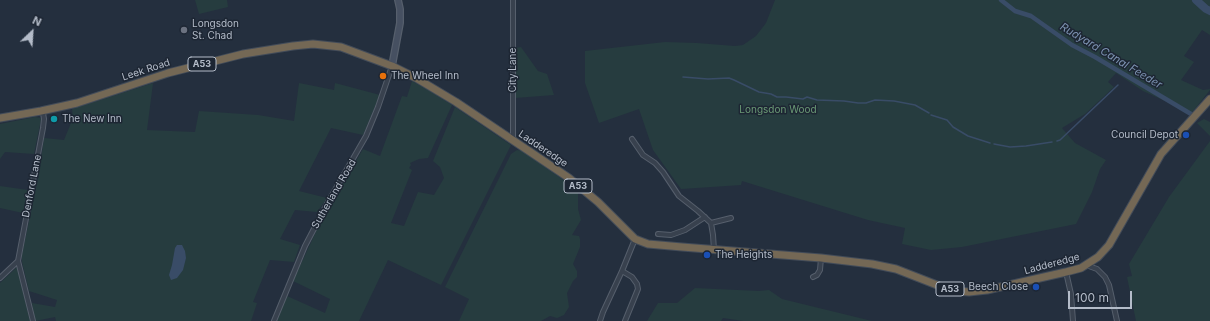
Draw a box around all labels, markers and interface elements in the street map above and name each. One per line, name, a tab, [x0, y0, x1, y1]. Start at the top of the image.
north arrow	[12, 12, 52, 52]
text: N	[30, 13, 44, 29]
place label: Longsdon St. Chad	[192, 18, 239, 42]
water label: Rudyard Canal Feeder	[1058, 20, 1164, 92]
marker: Longsdon St. Chad	[179, 25, 189, 35]
street label: City Lane	[507, 48, 519, 92]
street label: Leek Road	[120, 57, 172, 83]
road number: A53	[188, 57, 216, 71]
place label: The Wheel Inn	[391, 70, 459, 82]
marker: The Wheel Inn	[378, 71, 388, 81]
park label: Longsdon Wood	[739, 104, 817, 116]
place label: The New Inn	[62, 113, 122, 125]
marker: The New Inn	[49, 114, 59, 124]
street label: Ladderedge	[516, 128, 570, 170]
place label: Council Depot	[1111, 129, 1178, 141]
marker: Council Depot	[1181, 130, 1191, 140]
street label: Denford Lane	[20, 153, 44, 219]
street label: Sutherland Road	[309, 157, 359, 231]
road number: A53	[564, 179, 592, 193]
place label: The Heights	[715, 249, 772, 261]
marker: The Heights	[702, 250, 712, 260]
street label: Ladderedge	[1023, 251, 1081, 277]
place label: Beech Close	[969, 281, 1028, 293]
road number: A53	[936, 282, 964, 296]
marker: Beech Close	[1031, 282, 1041, 292]
scale bar	[1070, 283, 1134, 309]
text: 100 m	[1075, 290, 1109, 305]

